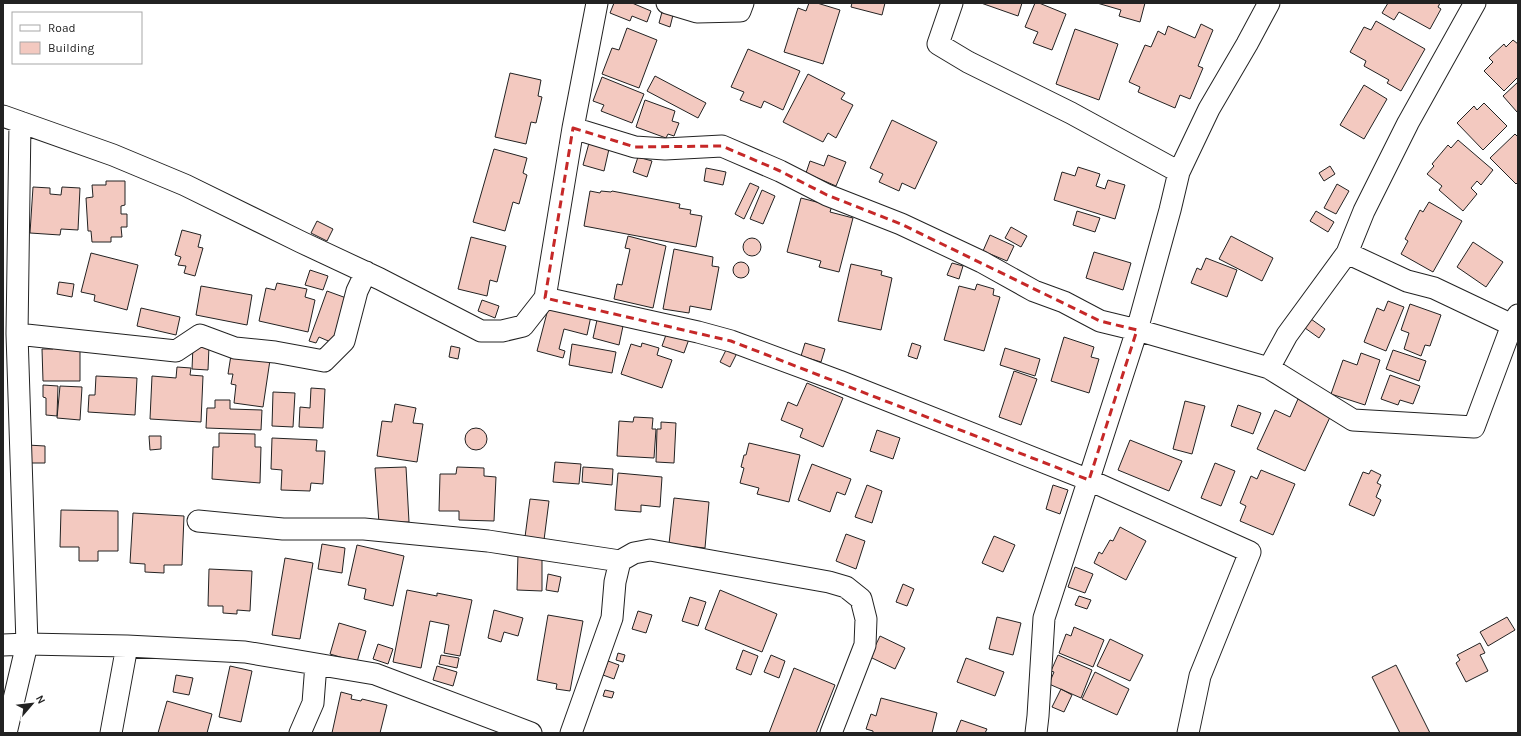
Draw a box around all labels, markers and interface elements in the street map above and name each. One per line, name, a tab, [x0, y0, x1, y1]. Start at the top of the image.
legend	[12, 12, 142, 64]
text: Road	[48, 21, 76, 35]
text: Building	[48, 41, 95, 55]
north arrow	[12, 684, 52, 724]
text: N	[33, 693, 48, 706]

